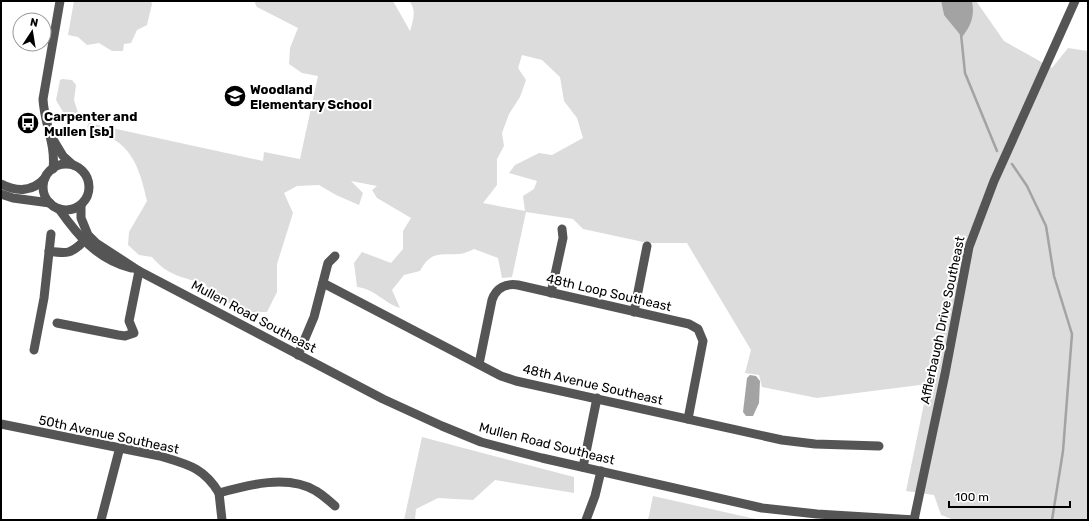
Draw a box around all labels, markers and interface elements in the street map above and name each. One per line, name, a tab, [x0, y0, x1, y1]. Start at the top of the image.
north arrow	[12, 12, 52, 52]
text: N	[29, 16, 39, 30]
place label: Woodland Elementary School	[250, 82, 372, 112]
school or university icon: Woodland Elementary School	[222, 83, 248, 109]
place label: Carpenter and Mullen [sb]	[44, 109, 137, 139]
bus stop icon: Carpenter and Mullen [sb]	[15, 110, 41, 136]
street label: Afflerbaugh Drive Southeast	[917, 235, 969, 406]
street label: 48th Loop Southeast	[545, 271, 673, 314]
street label: Mullen Road Southeast	[189, 277, 319, 356]
street label: 48th Avenue Southeast	[521, 361, 664, 408]
street label: 50th Avenue Southeast	[37, 412, 180, 457]
street label: Mullen Road Southeast	[477, 419, 616, 468]
scale bar	[949, 483, 1070, 509]
text: 100 m	[955, 490, 989, 504]

